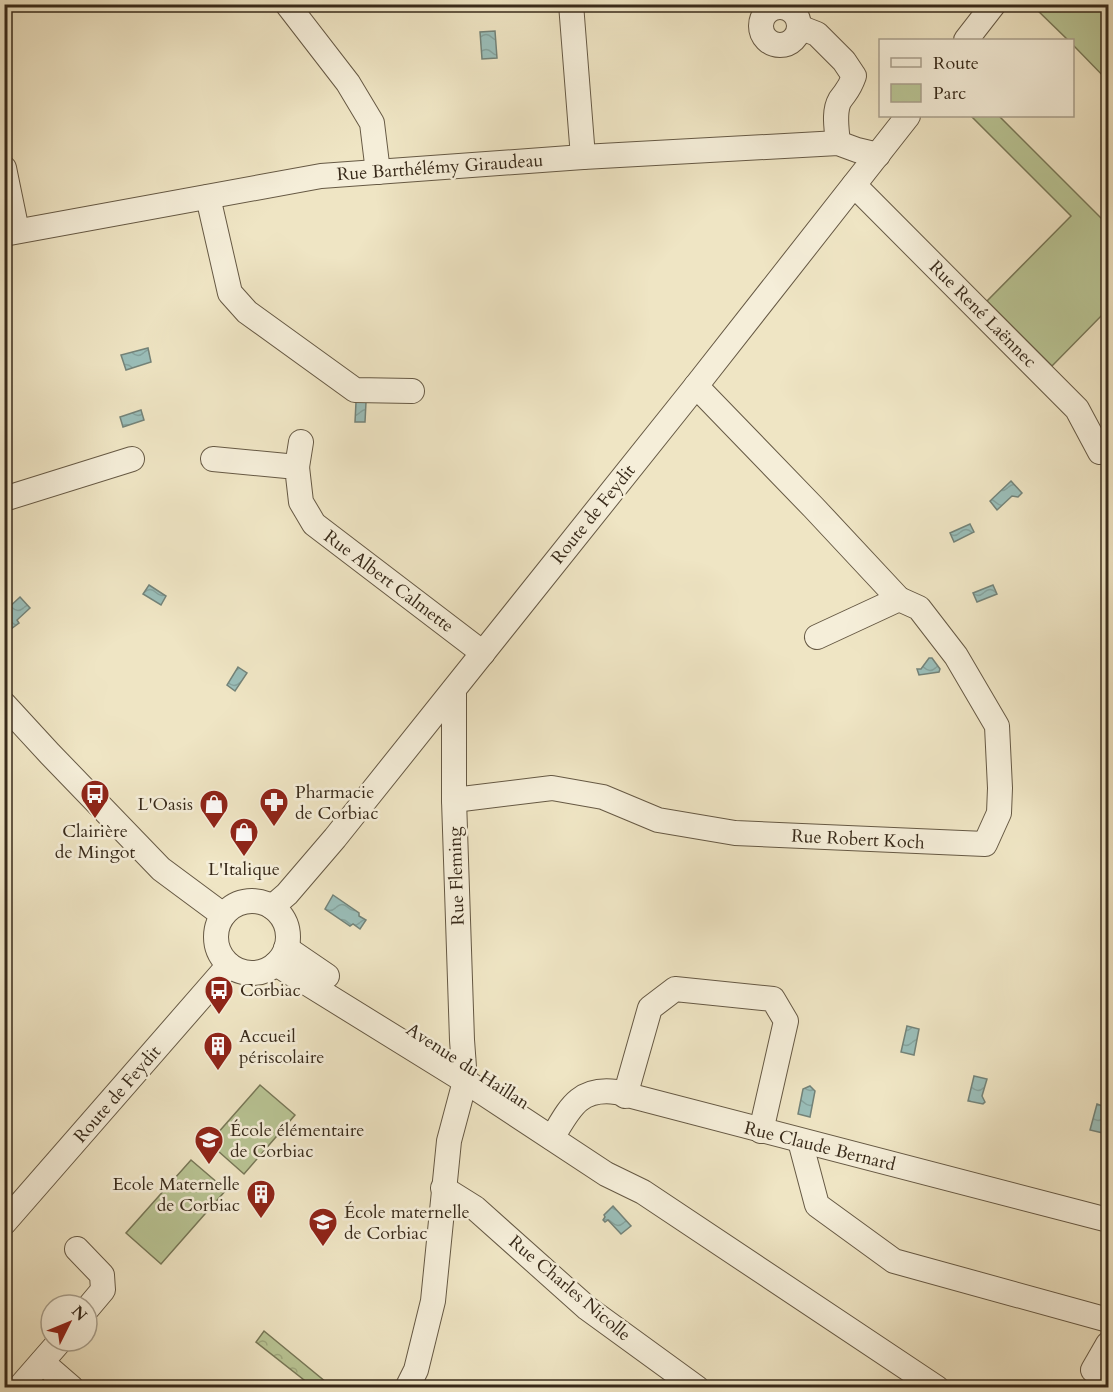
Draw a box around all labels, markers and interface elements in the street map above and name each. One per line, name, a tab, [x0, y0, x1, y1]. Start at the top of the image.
legend	[879, 39, 1074, 117]
text: Route	[933, 51, 979, 76]
text: Parc	[933, 81, 966, 106]
street label: Rue Barthélémy Giraudeau	[336, 148, 544, 187]
street label: Rue René Laënnec	[923, 255, 1042, 374]
street label: Route de Feydit	[545, 459, 642, 569]
street label: Rue Albert Calmette	[319, 524, 459, 639]
bus stop icon: Clairière de Mingot	[79, 778, 111, 820]
place label: Pharmacie de Corbiac	[295, 780, 378, 826]
pharmacy icon: Pharmacie de Corbiac	[258, 786, 290, 828]
shop icon: L'Oasis	[198, 788, 230, 830]
place label: L'Oasis	[138, 792, 193, 817]
shop icon: L'Italique	[228, 816, 260, 858]
place label: Clairière de Mingot	[55, 819, 135, 865]
street label: Rue Robert Koch	[791, 824, 925, 855]
street label: Rue Fleming	[442, 825, 471, 926]
place label: L'Italique	[208, 857, 280, 882]
bus stop icon: Corbiac	[203, 974, 235, 1016]
place label: Corbiac	[240, 978, 301, 1003]
street label: Avenue du Haillan	[401, 1017, 535, 1116]
place label: Accueil périscolaire	[239, 1024, 325, 1070]
building icon: Accueil périscolaire	[202, 1030, 234, 1072]
street label: Route de Feydit	[68, 1040, 167, 1148]
street label: Rue Claude Bernard	[742, 1116, 899, 1177]
place label: École élémentaire de Corbiac	[230, 1118, 364, 1164]
school or university icon: École élémentaire de Corbiac	[193, 1124, 225, 1166]
place label: Ecole Maternelle de Corbiac	[112, 1172, 240, 1218]
building icon: Ecole Maternelle de Corbiac	[245, 1178, 277, 1220]
place label: École maternelle de Corbiac	[344, 1200, 470, 1246]
school or university icon: École maternelle de Corbiac	[307, 1206, 339, 1248]
street label: Rue Charles Nicolle	[503, 1230, 636, 1347]
north arrow	[39, 1293, 99, 1353]
text: N	[66, 1301, 92, 1326]

